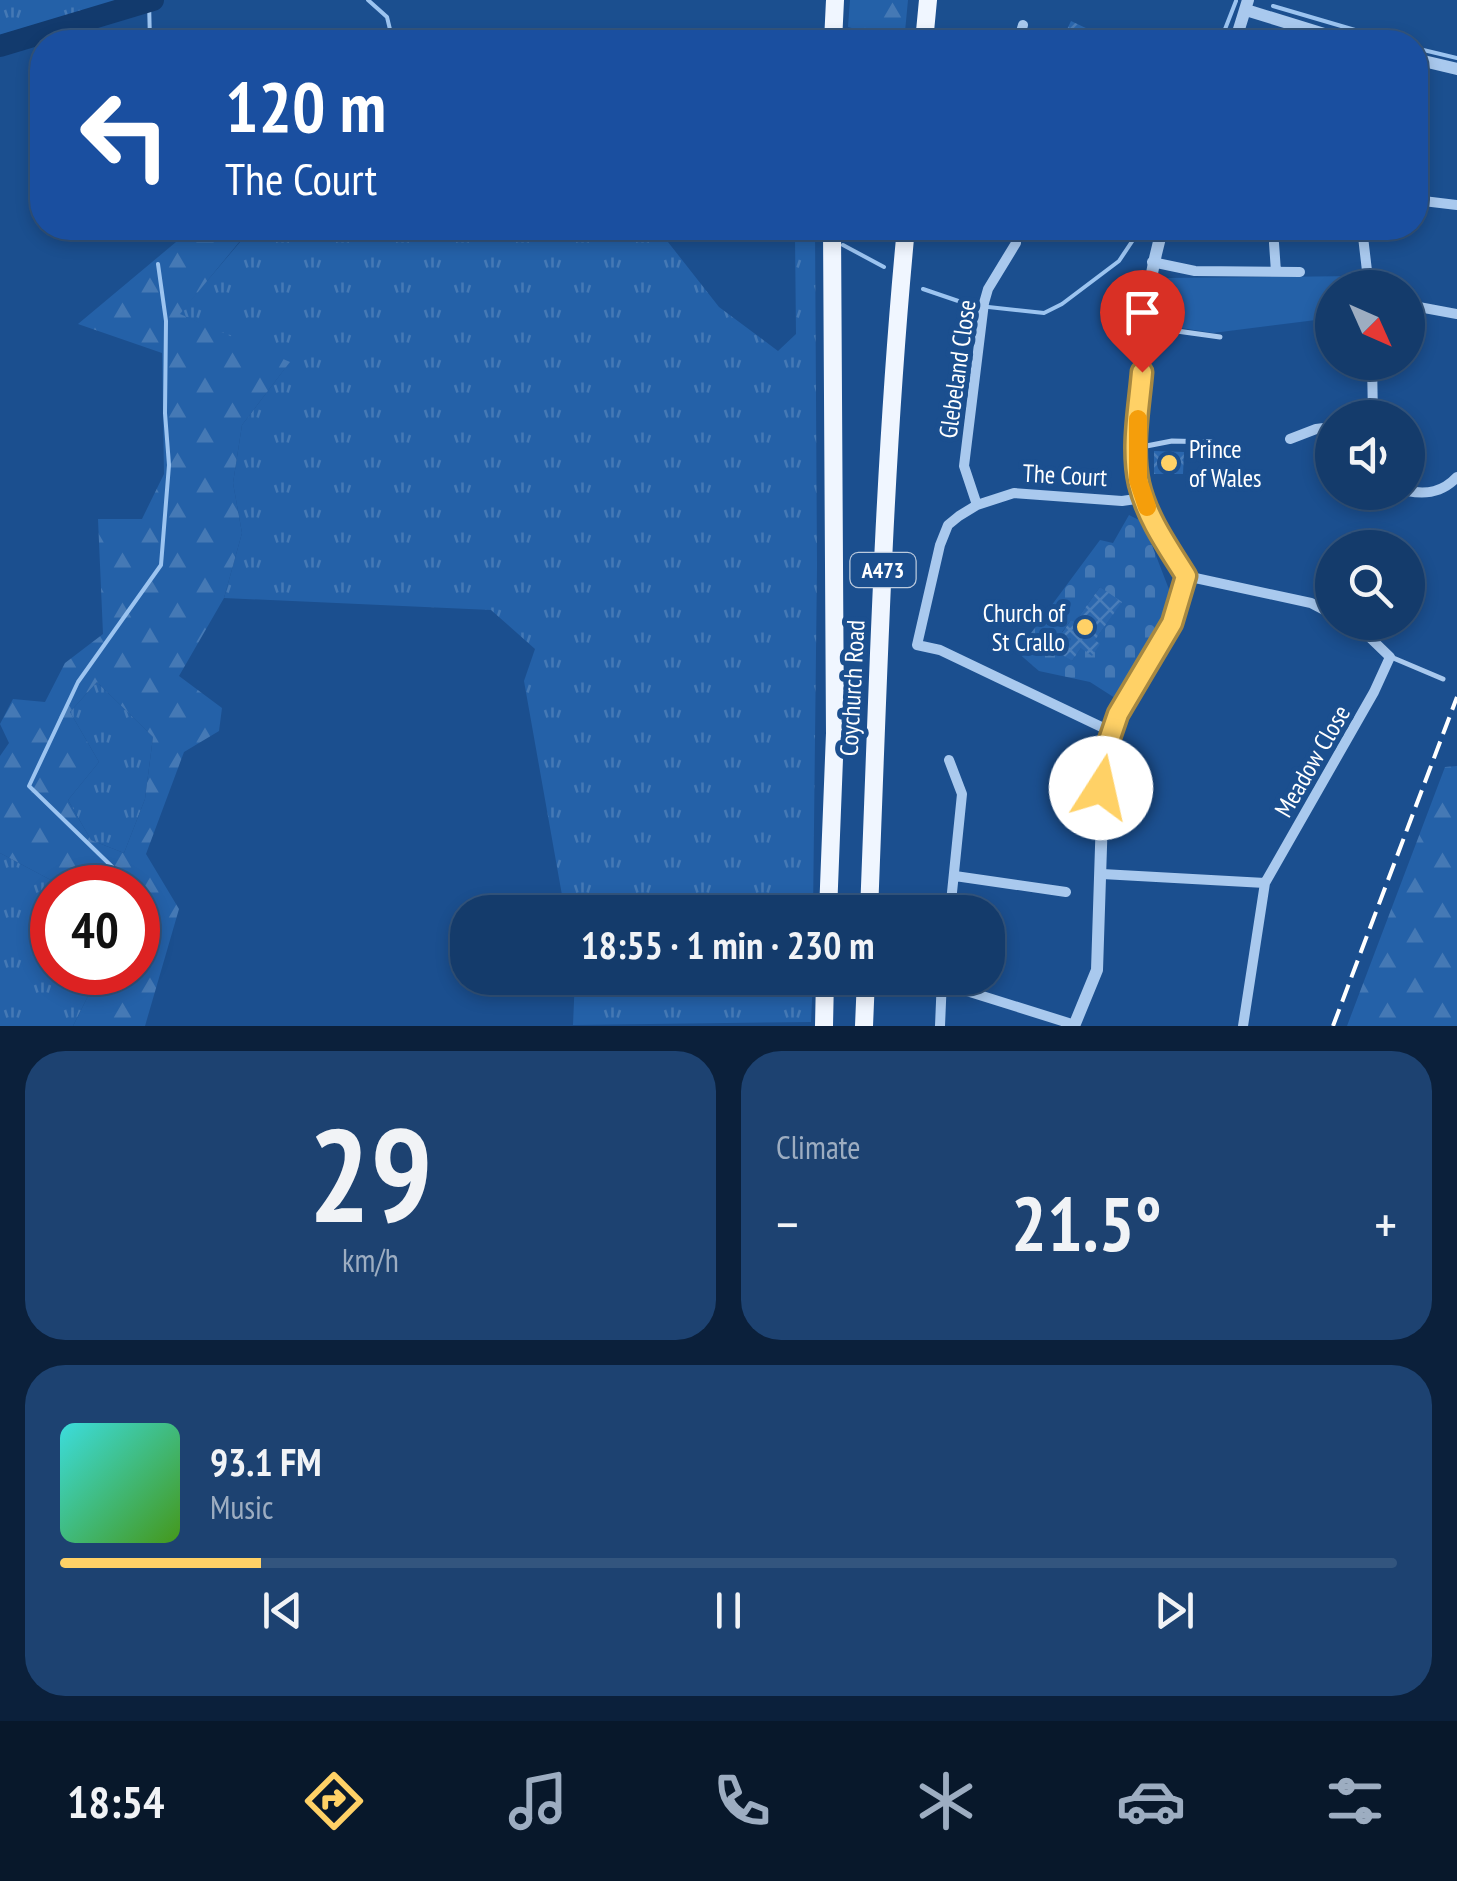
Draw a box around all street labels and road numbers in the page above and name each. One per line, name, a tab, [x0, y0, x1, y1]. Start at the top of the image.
street label: Glebeland Close	[931, 298, 983, 440]
street label: The Court	[1022, 457, 1108, 493]
road number: A473	[850, 553, 916, 587]
street label: Coychurch Road	[832, 619, 872, 757]
street label: Meadow Close	[1267, 699, 1357, 823]

